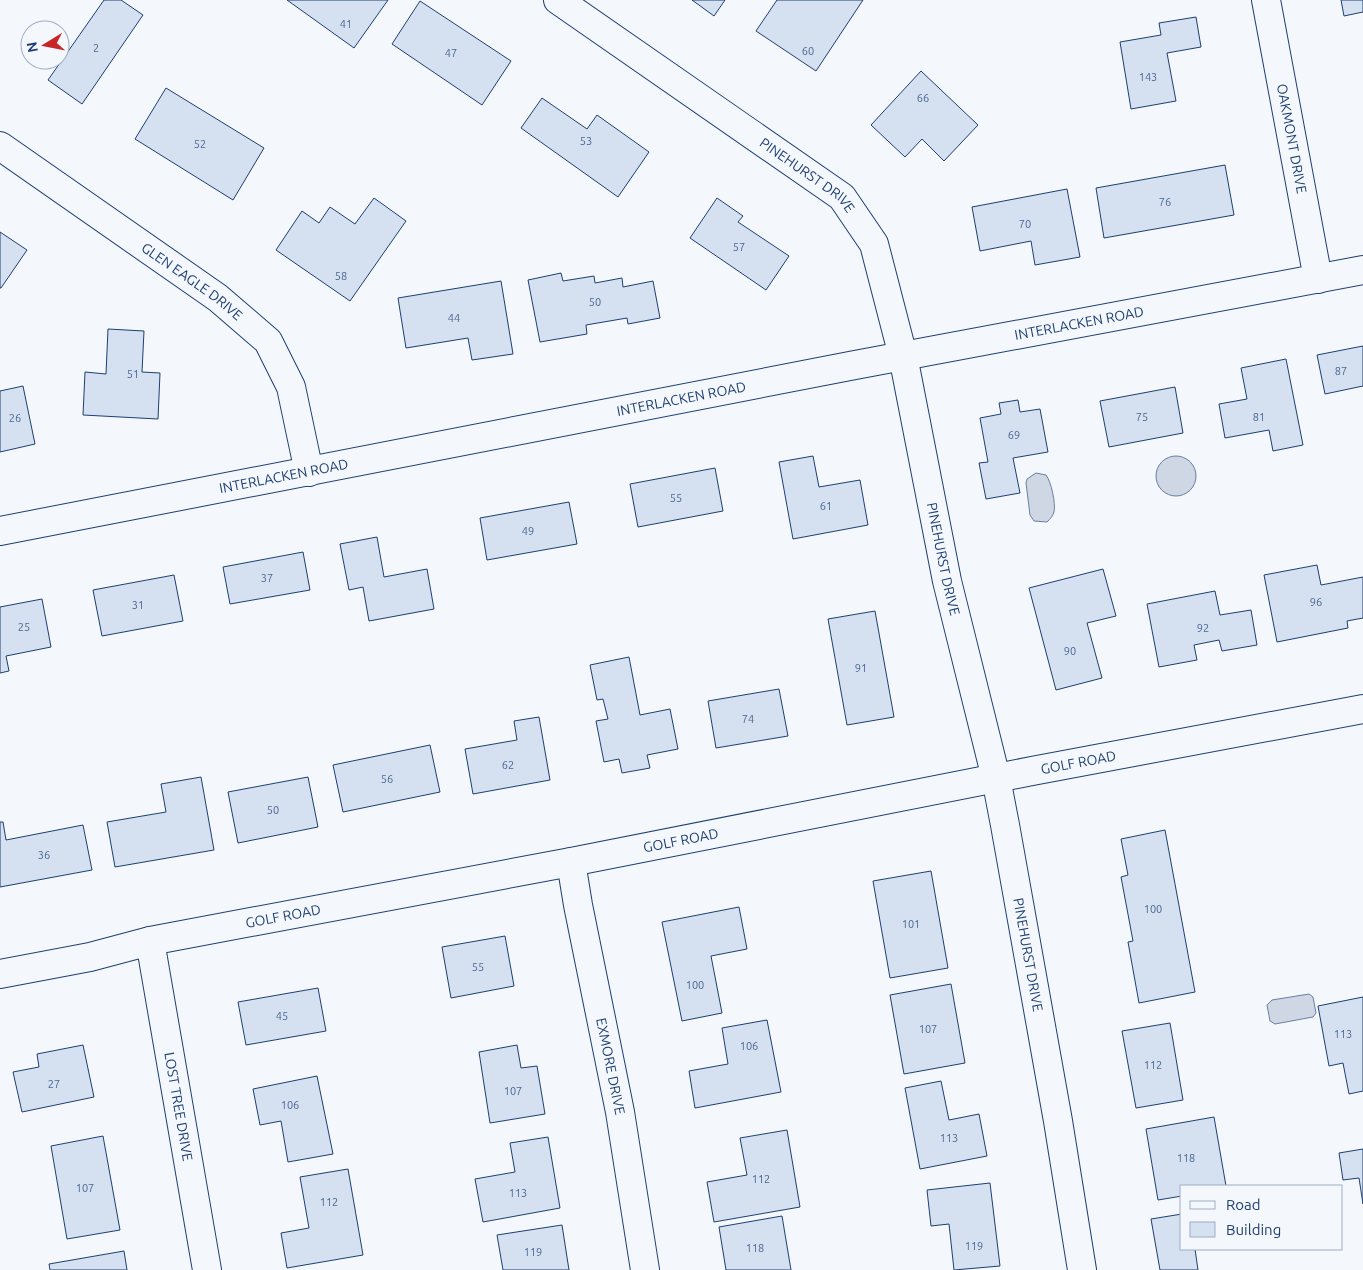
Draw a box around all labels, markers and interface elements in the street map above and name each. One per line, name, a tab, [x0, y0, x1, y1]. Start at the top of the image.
house number: 41	[340, 18, 352, 30]
north arrow	[20, 20, 70, 70]
text: N	[23, 41, 41, 54]
house number: 2	[93, 42, 99, 54]
house number: 60	[802, 45, 814, 57]
house number: 47	[445, 47, 457, 59]
house number: 143	[1139, 71, 1157, 83]
street label: OAKMONT DRIVE	[1274, 82, 1310, 195]
house number: 66	[917, 92, 929, 104]
street label: PINEHURST DRIVE	[757, 134, 858, 216]
house number: 53	[580, 135, 592, 147]
house number: 52	[194, 138, 206, 150]
house number: 76	[1159, 196, 1171, 208]
house number: 70	[1019, 218, 1031, 230]
street label: GLEN EAGLE DRIVE	[139, 239, 246, 324]
house number: 57	[733, 241, 745, 253]
house number: 58	[335, 270, 347, 282]
house number: 50	[589, 296, 601, 308]
street label: INTERLACKEN ROAD	[1013, 303, 1145, 343]
house number: 44	[448, 312, 460, 324]
house number: 87	[1335, 365, 1347, 377]
house number: 51	[127, 368, 139, 380]
street label: INTERLACKEN ROAD	[615, 378, 747, 419]
house number: 75	[1136, 411, 1148, 423]
house number: 81	[1253, 411, 1265, 423]
house number: 26	[9, 412, 21, 424]
house number: 69	[1008, 429, 1020, 441]
street label: INTERLACKEN ROAD	[218, 456, 350, 496]
house number: 55	[670, 492, 682, 504]
house number: 61	[820, 500, 832, 512]
street label: PINEHURST DRIVE	[924, 501, 963, 617]
house number: 49	[522, 525, 534, 537]
house number: 37	[261, 572, 273, 584]
house number: 96	[1310, 596, 1322, 608]
house number: 31	[132, 599, 144, 611]
house number: 25	[18, 621, 30, 633]
house number: 92	[1197, 622, 1209, 634]
house number: 90	[1064, 645, 1076, 657]
house number: 91	[855, 662, 867, 674]
house number: 74	[742, 713, 754, 725]
street label: GOLF ROAD	[1039, 747, 1117, 777]
house number: 62	[502, 759, 514, 771]
house number: 56	[381, 773, 393, 785]
house number: 50	[267, 804, 279, 816]
street label: GOLF ROAD	[642, 825, 720, 856]
house number: 36	[38, 849, 50, 861]
street label: PINEHURST DRIVE	[1010, 897, 1046, 1013]
street label: GOLF ROAD	[244, 901, 322, 931]
house number: 100	[1144, 903, 1162, 915]
house number: 101	[902, 918, 920, 930]
house number: 55	[472, 961, 484, 973]
house number: 100	[686, 979, 704, 991]
house number: 45	[276, 1010, 288, 1022]
street label: EXMORE DRIVE	[593, 1016, 628, 1116]
house number: 107	[919, 1023, 937, 1035]
house number: 113	[1334, 1028, 1352, 1040]
house number: 106	[740, 1040, 758, 1052]
street label: LOST TREE DRIVE	[161, 1051, 196, 1162]
house number: 112	[1144, 1059, 1162, 1071]
house number: 27	[48, 1078, 60, 1090]
house number: 107	[504, 1085, 522, 1097]
house number: 106	[281, 1099, 299, 1111]
house number: 113	[940, 1132, 958, 1144]
house number: 118	[1177, 1152, 1195, 1164]
house number: 112	[752, 1173, 770, 1185]
house number: 107	[76, 1182, 94, 1194]
legend	[1180, 1185, 1343, 1250]
house number: 113	[509, 1187, 527, 1199]
house number: 112	[320, 1196, 338, 1208]
text: Road	[1226, 1196, 1261, 1213]
text: Building	[1226, 1221, 1281, 1238]
house number: 119	[965, 1240, 983, 1252]
house number: 118	[746, 1242, 764, 1254]
house number: 119	[524, 1246, 542, 1258]

